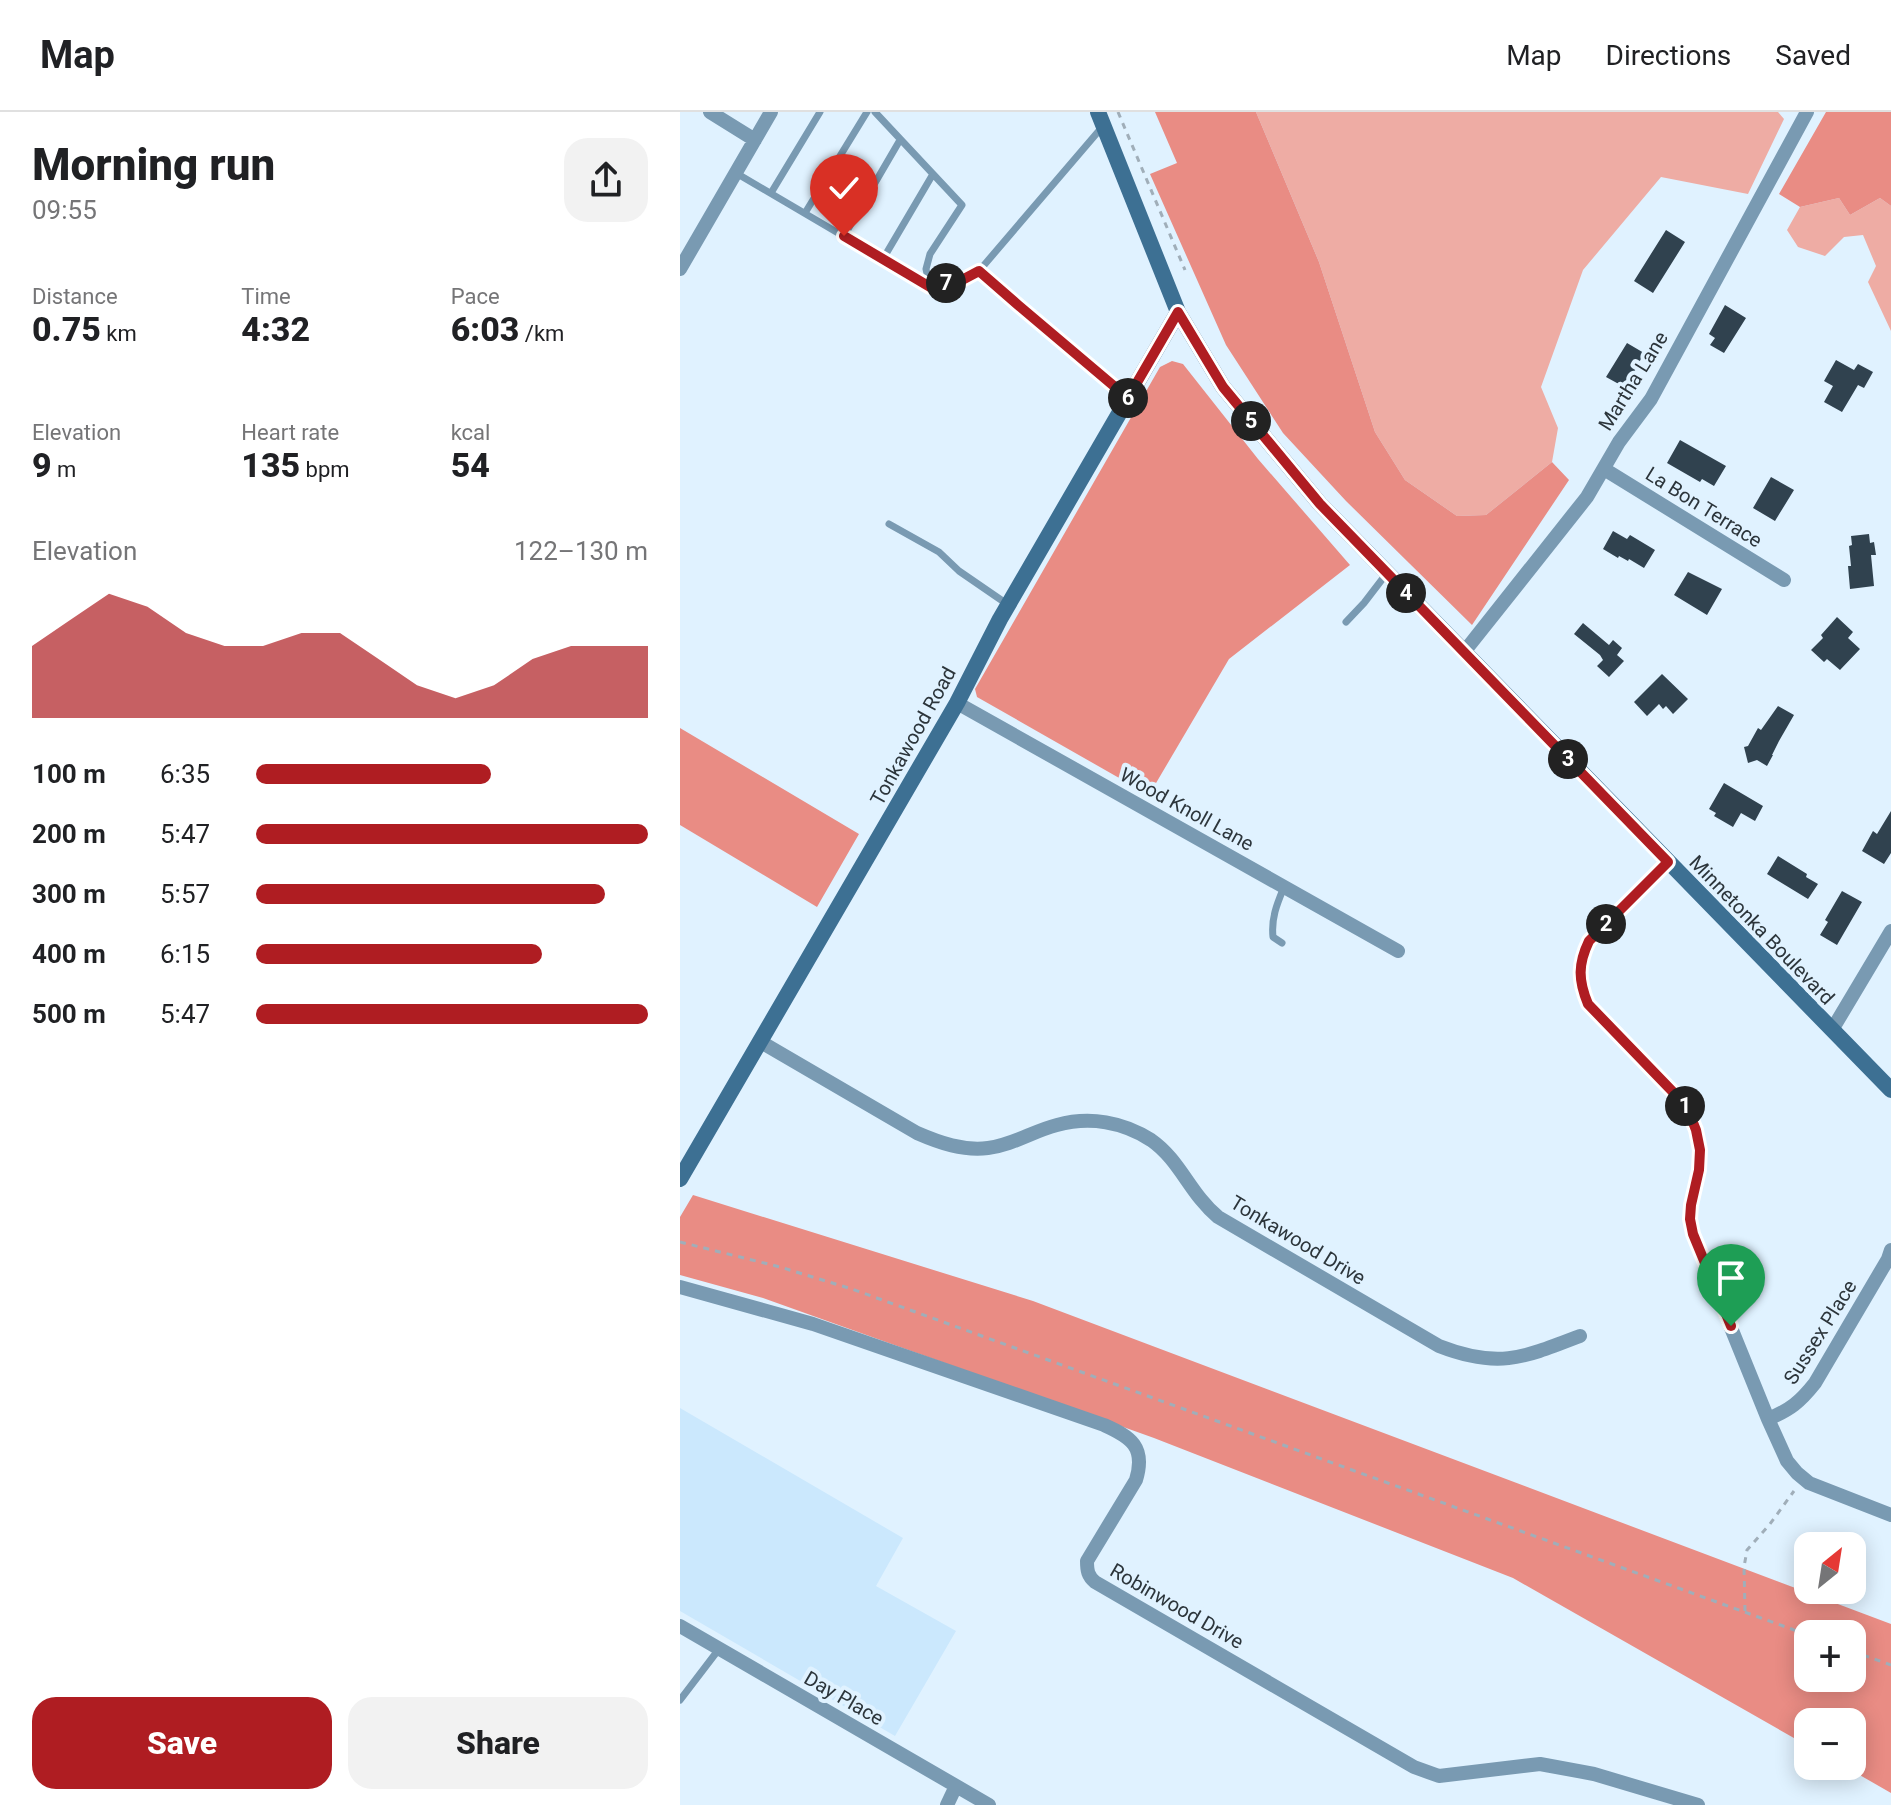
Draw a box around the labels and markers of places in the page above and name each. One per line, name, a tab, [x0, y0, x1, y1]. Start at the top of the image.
pin	[810, 154, 878, 236]
pin: 7	[926, 263, 966, 303]
pin: 6	[1108, 378, 1148, 418]
pin: 5	[1231, 401, 1271, 441]
pin: 4	[1386, 573, 1426, 613]
pin: 3	[1548, 739, 1588, 779]
pin: 2	[1586, 904, 1626, 944]
pin: 1	[1665, 1086, 1705, 1126]
pin	[1697, 1244, 1765, 1326]

